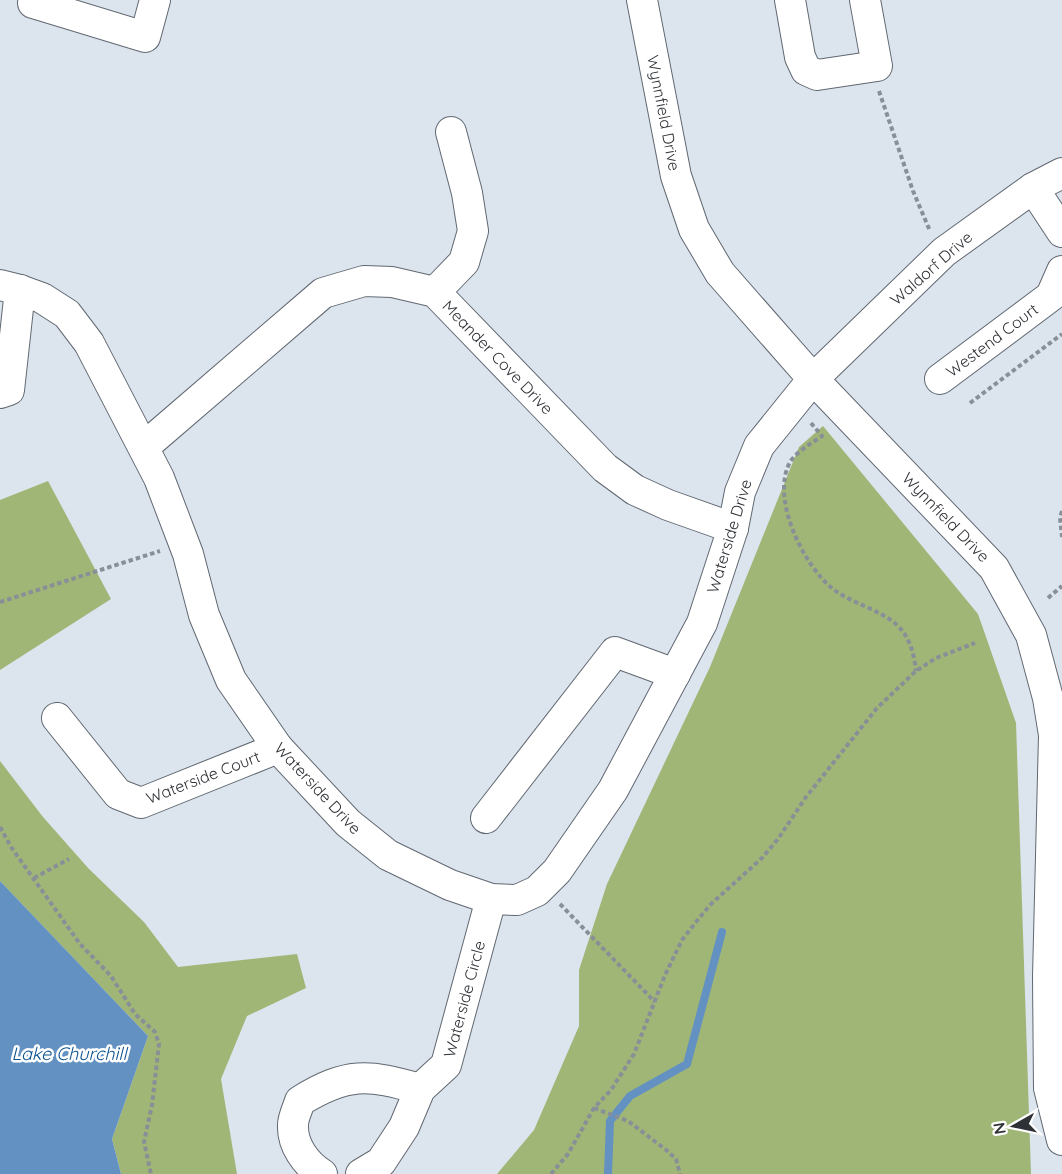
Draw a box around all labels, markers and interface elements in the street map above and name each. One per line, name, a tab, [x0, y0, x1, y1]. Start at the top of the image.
street label: Wynnfield Drive	[643, 53, 685, 173]
street label: Waldorf Drive	[886, 227, 976, 309]
street label: Meander Cove Drive	[438, 296, 558, 418]
street label: Westend Court	[942, 299, 1042, 381]
street label: Wynnfield Drive	[898, 468, 994, 566]
street label: Waterside Drive	[702, 477, 756, 595]
street label: Waterside Drive	[270, 738, 366, 838]
street label: Waterside Court	[143, 746, 263, 808]
street label: Waterside Circle	[439, 938, 489, 1060]
water label: Lake Churchill	[11, 1042, 128, 1065]
north arrow	[984, 1096, 1044, 1156]
text: N	[988, 1121, 1010, 1136]

